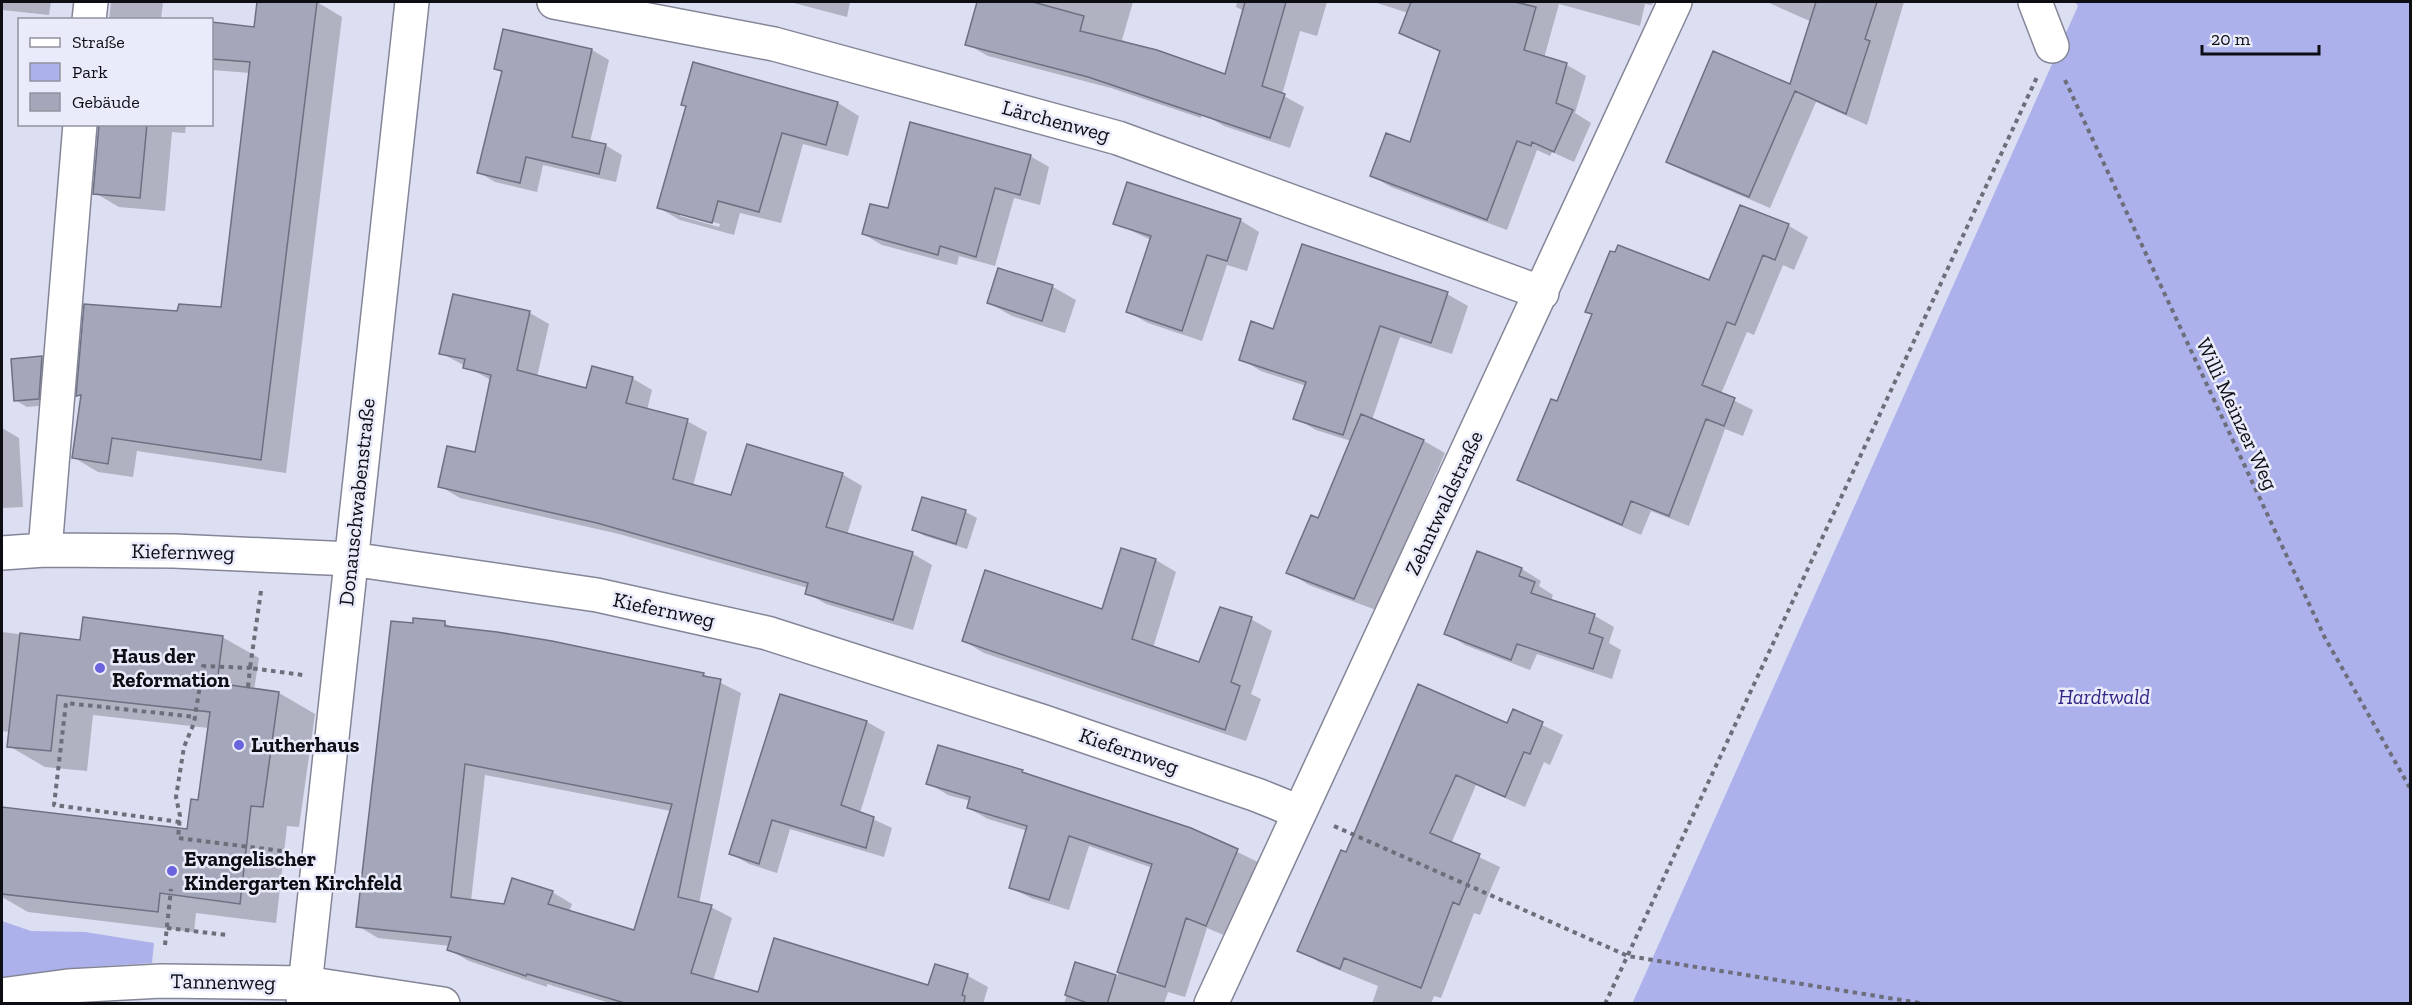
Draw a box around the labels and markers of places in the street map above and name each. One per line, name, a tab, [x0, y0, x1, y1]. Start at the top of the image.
place label: Haus der Reformation	[112, 643, 230, 692]
marker: Haus der Reformation	[93, 661, 107, 675]
place label: Lutherhaus	[251, 732, 360, 757]
marker: Lutherhaus	[232, 738, 246, 752]
place label: Evangelischer Kindergarten Kirchfeld	[184, 846, 402, 895]
marker: Evangelischer Kindergarten Kirchfeld	[165, 864, 179, 878]

